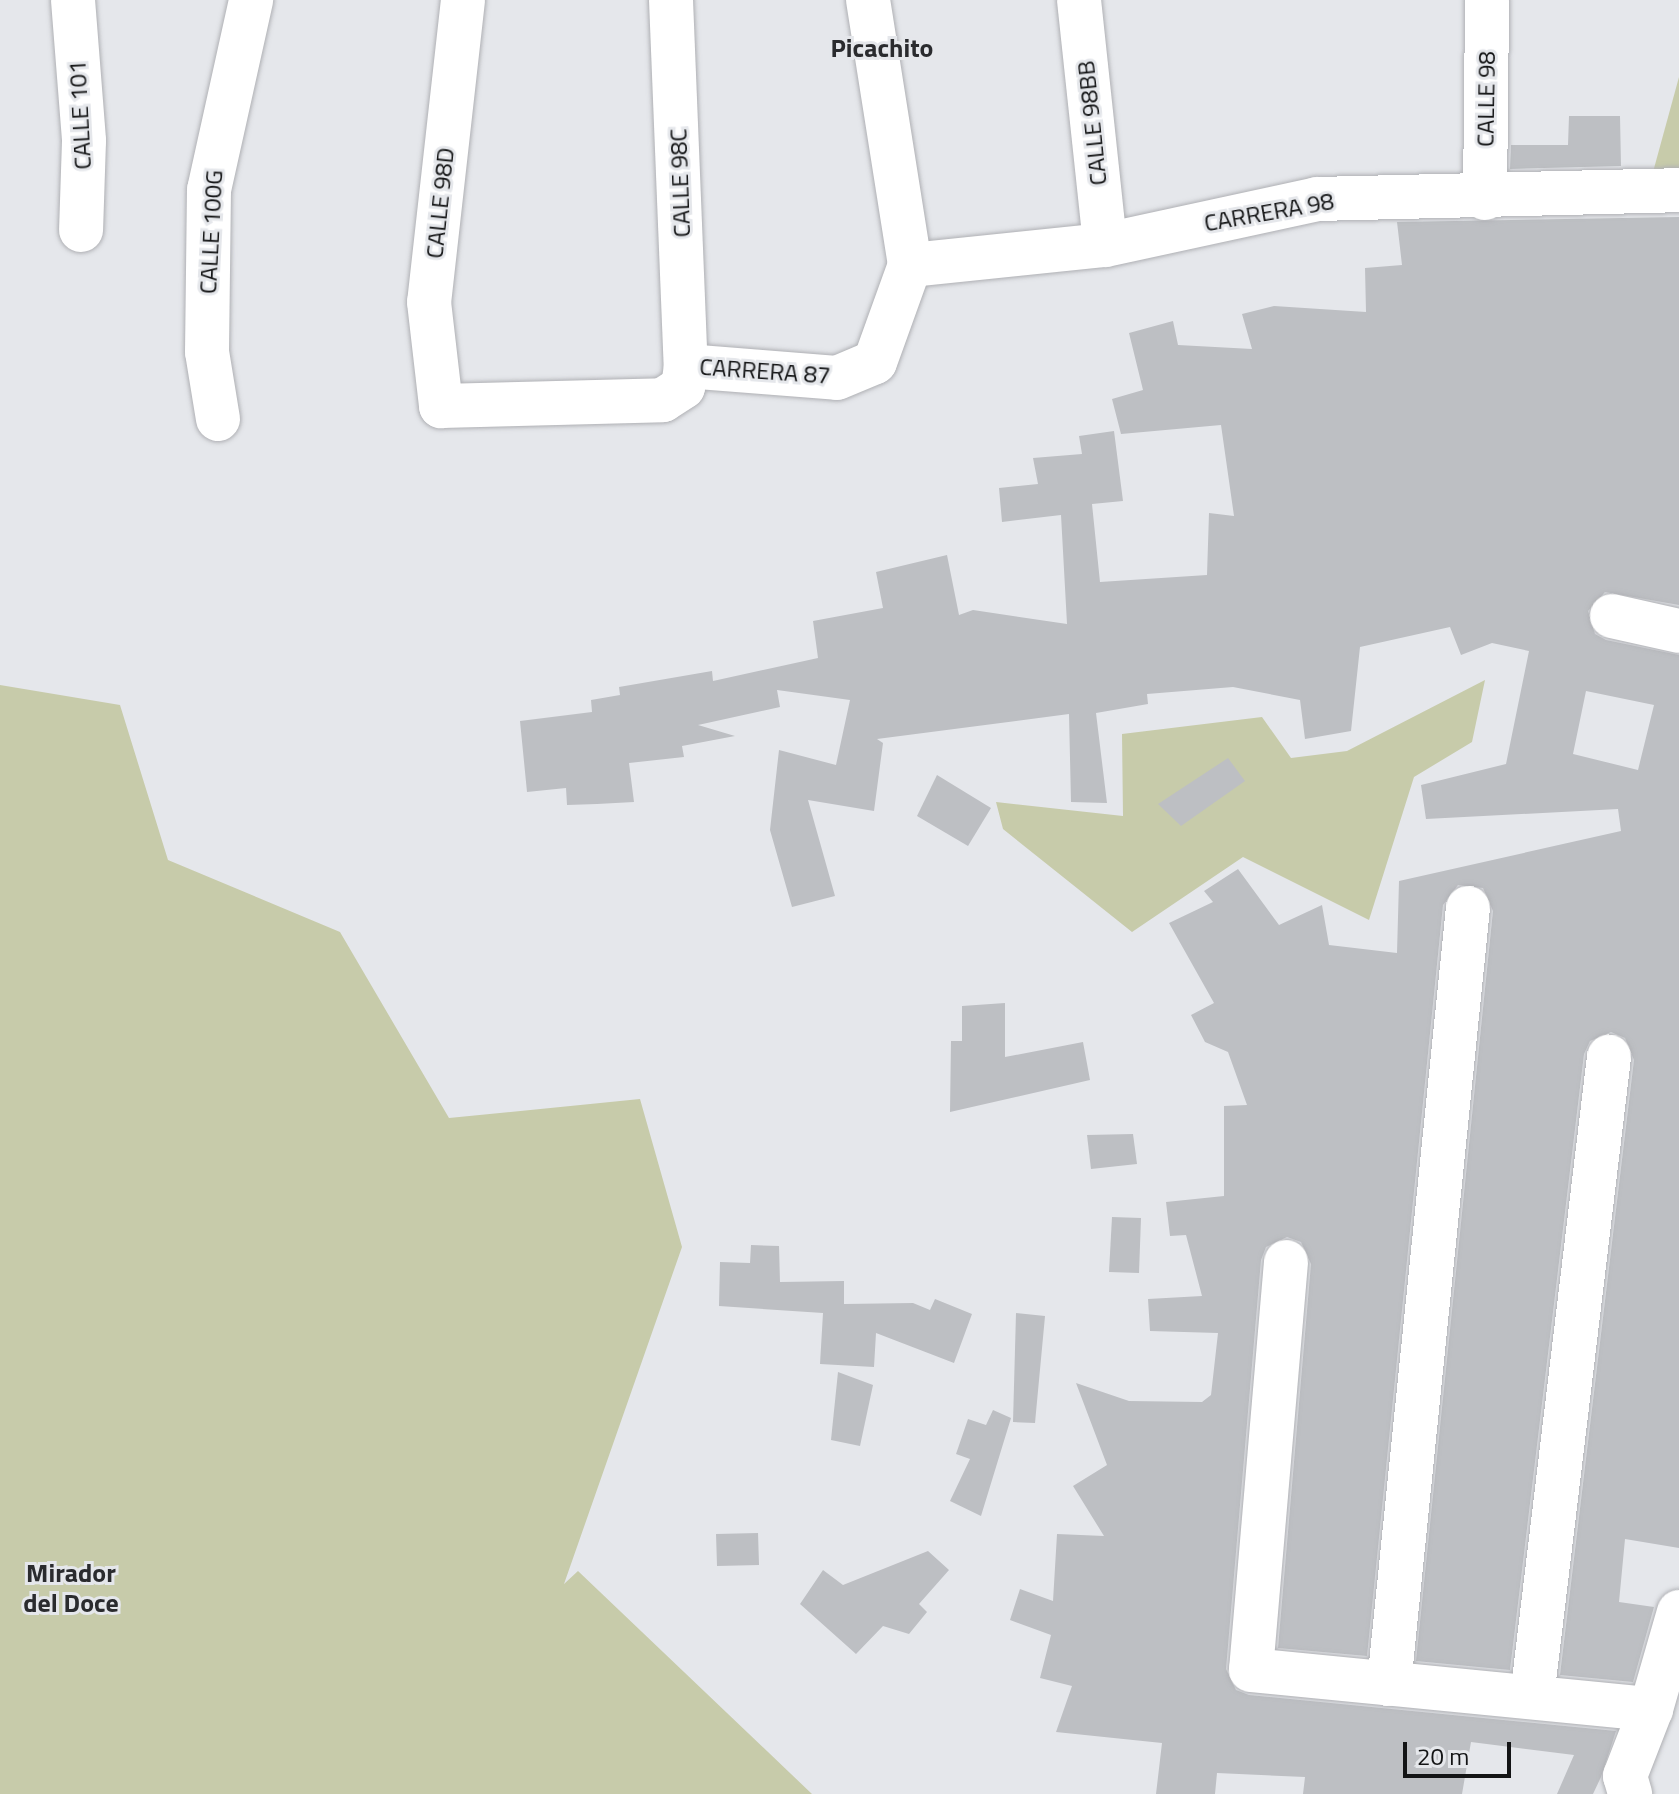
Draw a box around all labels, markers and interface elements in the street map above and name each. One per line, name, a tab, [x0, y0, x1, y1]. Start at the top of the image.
district label: Picachito	[831, 32, 933, 64]
street label: CALLE 98	[1471, 51, 1501, 147]
street label: CALLE 98BB	[1071, 59, 1113, 187]
street label: CALLE 101	[63, 60, 97, 170]
street label: CALLE 98C	[664, 128, 696, 238]
street label: CALLE 98D	[420, 146, 460, 260]
street label: CALLE 100G	[193, 169, 229, 295]
street label: CARRERA 98	[1202, 186, 1336, 238]
street label: CARRERA 87	[699, 352, 831, 390]
district label: Mirador del Doce	[23, 1557, 119, 1618]
scale bar	[1407, 1726, 1515, 1776]
text: 20 m	[1417, 1738, 1469, 1774]

